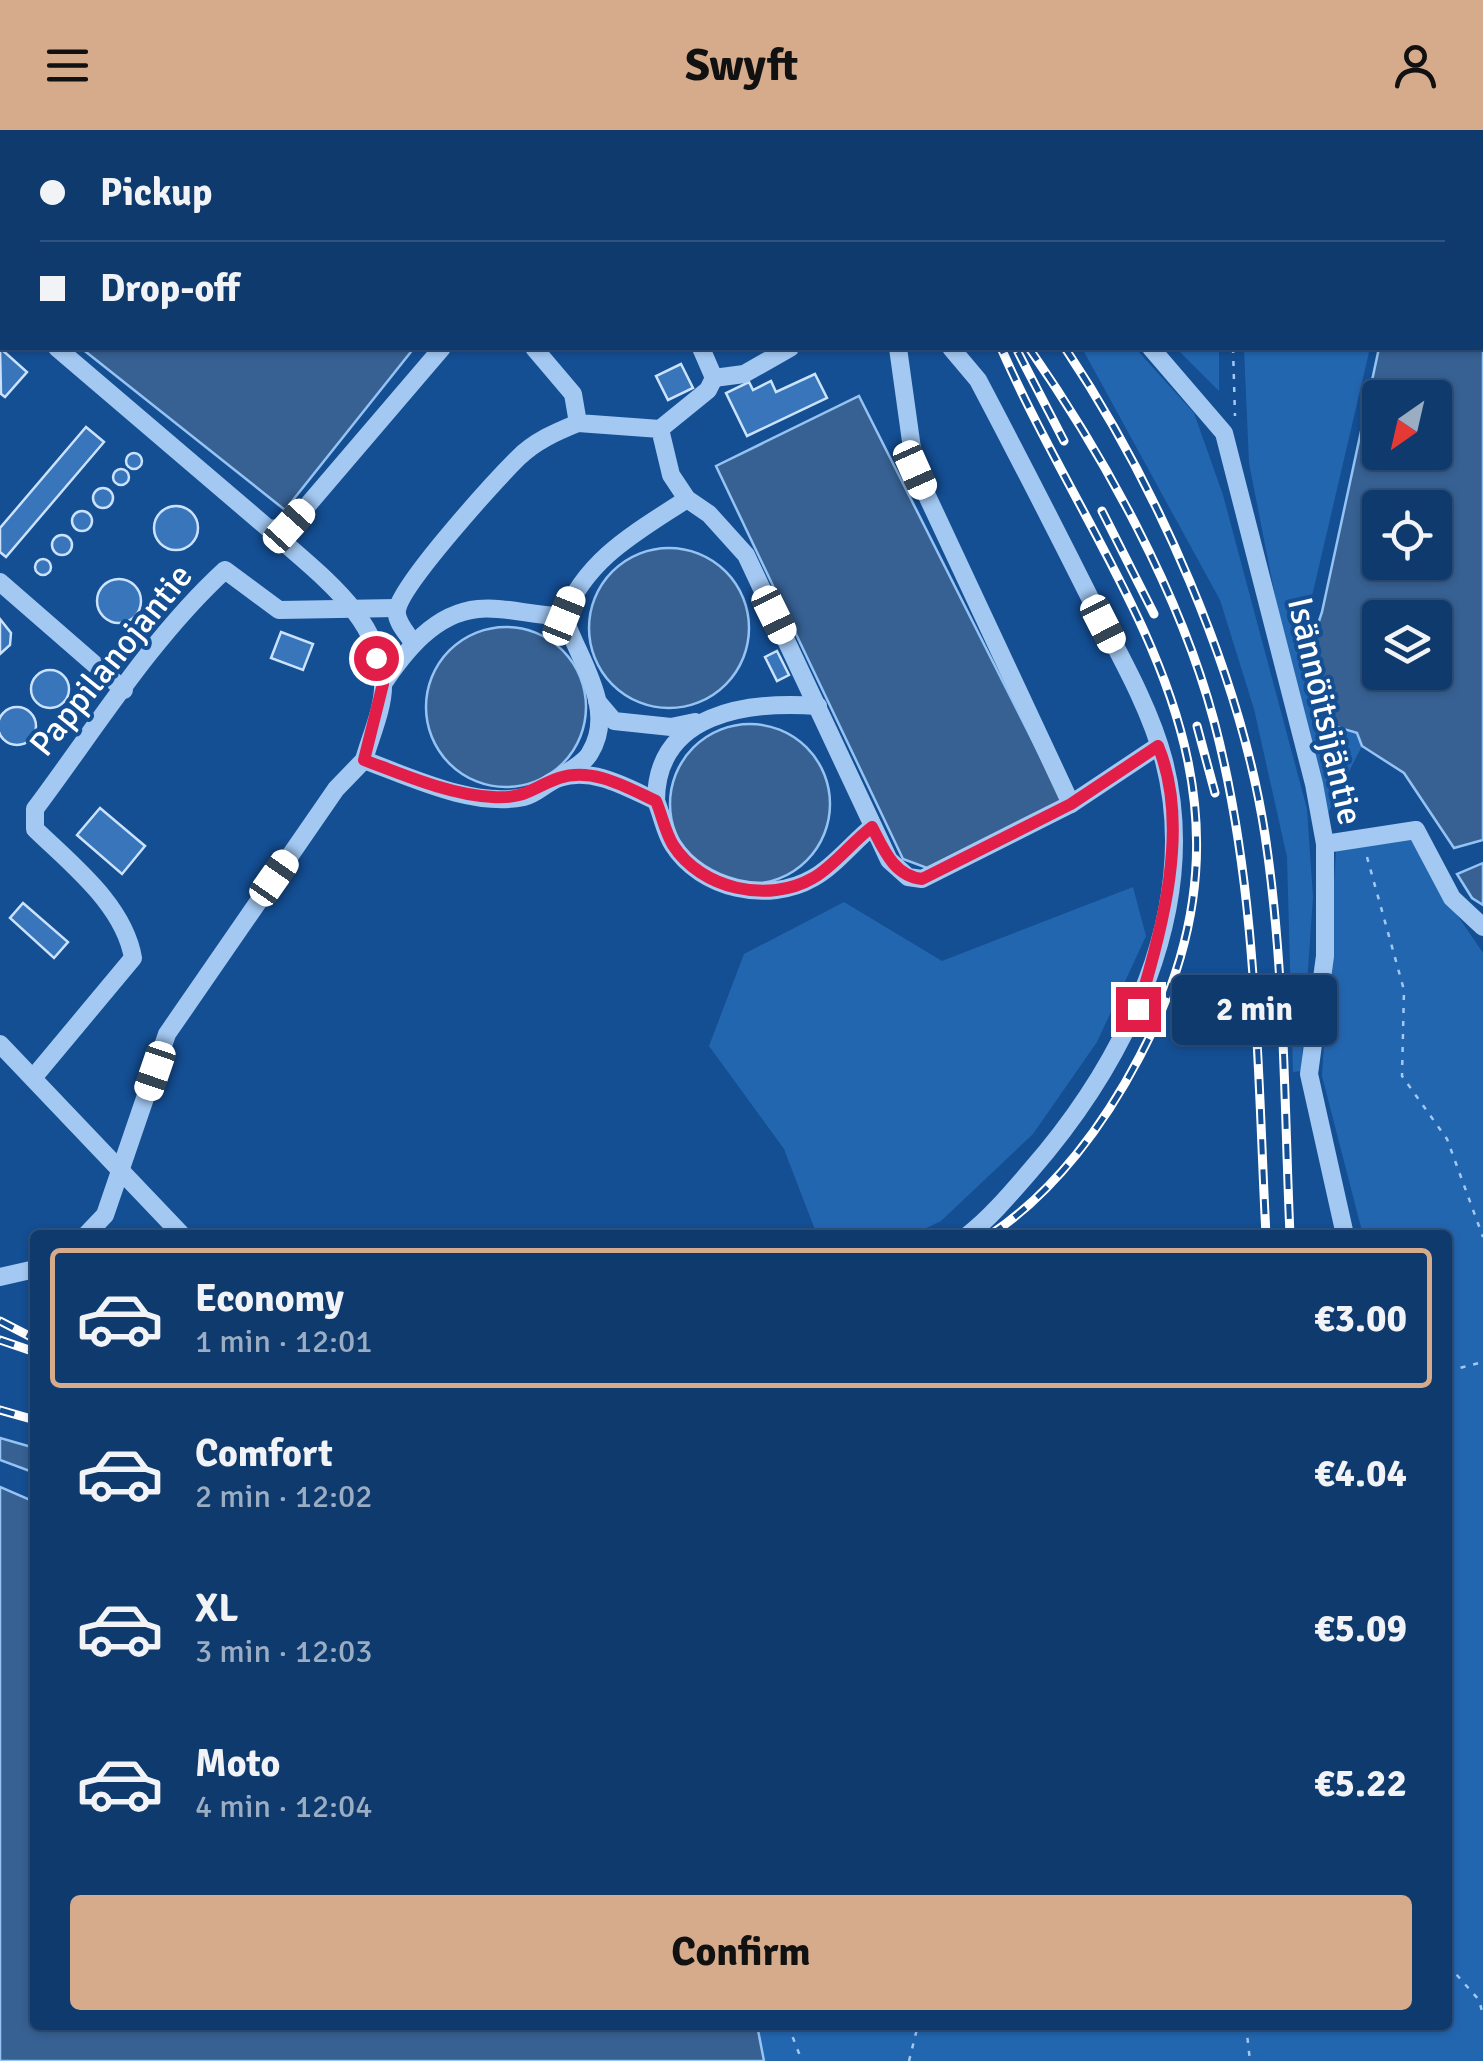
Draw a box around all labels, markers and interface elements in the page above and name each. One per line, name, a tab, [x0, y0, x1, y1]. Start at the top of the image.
icon: menu	[40, 38, 95, 93]
text: Swyft	[685, 38, 798, 93]
icon: person	[1388, 38, 1443, 93]
text: Pickup	[100, 169, 212, 216]
text: Drop-off	[100, 265, 240, 312]
north arrow	[1362, 380, 1452, 470]
map controls	[1362, 380, 1452, 690]
car	[889, 436, 941, 504]
button: locate	[1362, 490, 1452, 580]
car	[258, 494, 320, 558]
street label: Pappilanojantie	[20, 555, 202, 765]
car	[747, 581, 801, 649]
car	[539, 583, 589, 649]
car	[1076, 590, 1130, 658]
street label: Isännöitsijäntie	[1278, 593, 1372, 829]
button: layers	[1362, 600, 1452, 690]
route start	[354, 636, 399, 681]
car	[245, 845, 303, 911]
callout: 2 min	[1173, 974, 1338, 1044]
route end	[1116, 987, 1161, 1032]
text: 2 min	[1216, 990, 1293, 1029]
car	[131, 1038, 179, 1104]
icon: car	[75, 1273, 165, 1363]
text: Economy	[195, 1275, 344, 1322]
text: €3.00	[1314, 1295, 1407, 1342]
text: 1 min · 12:01	[195, 1322, 373, 1361]
icon: car	[75, 1428, 165, 1518]
text: Comfort	[195, 1430, 333, 1477]
text: €4.04	[1314, 1450, 1407, 1497]
text: 2 min · 12:02	[195, 1477, 373, 1516]
icon: car	[75, 1583, 165, 1673]
text: XL	[195, 1585, 238, 1632]
text: €5.09	[1314, 1605, 1407, 1652]
text: 3 min · 12:03	[195, 1632, 373, 1671]
icon: car	[75, 1738, 165, 1828]
text: Moto	[195, 1740, 280, 1787]
text: €5.22	[1314, 1760, 1407, 1807]
text: 4 min · 12:04	[195, 1787, 373, 1826]
button: Confirm	[70, 1895, 1412, 2010]

